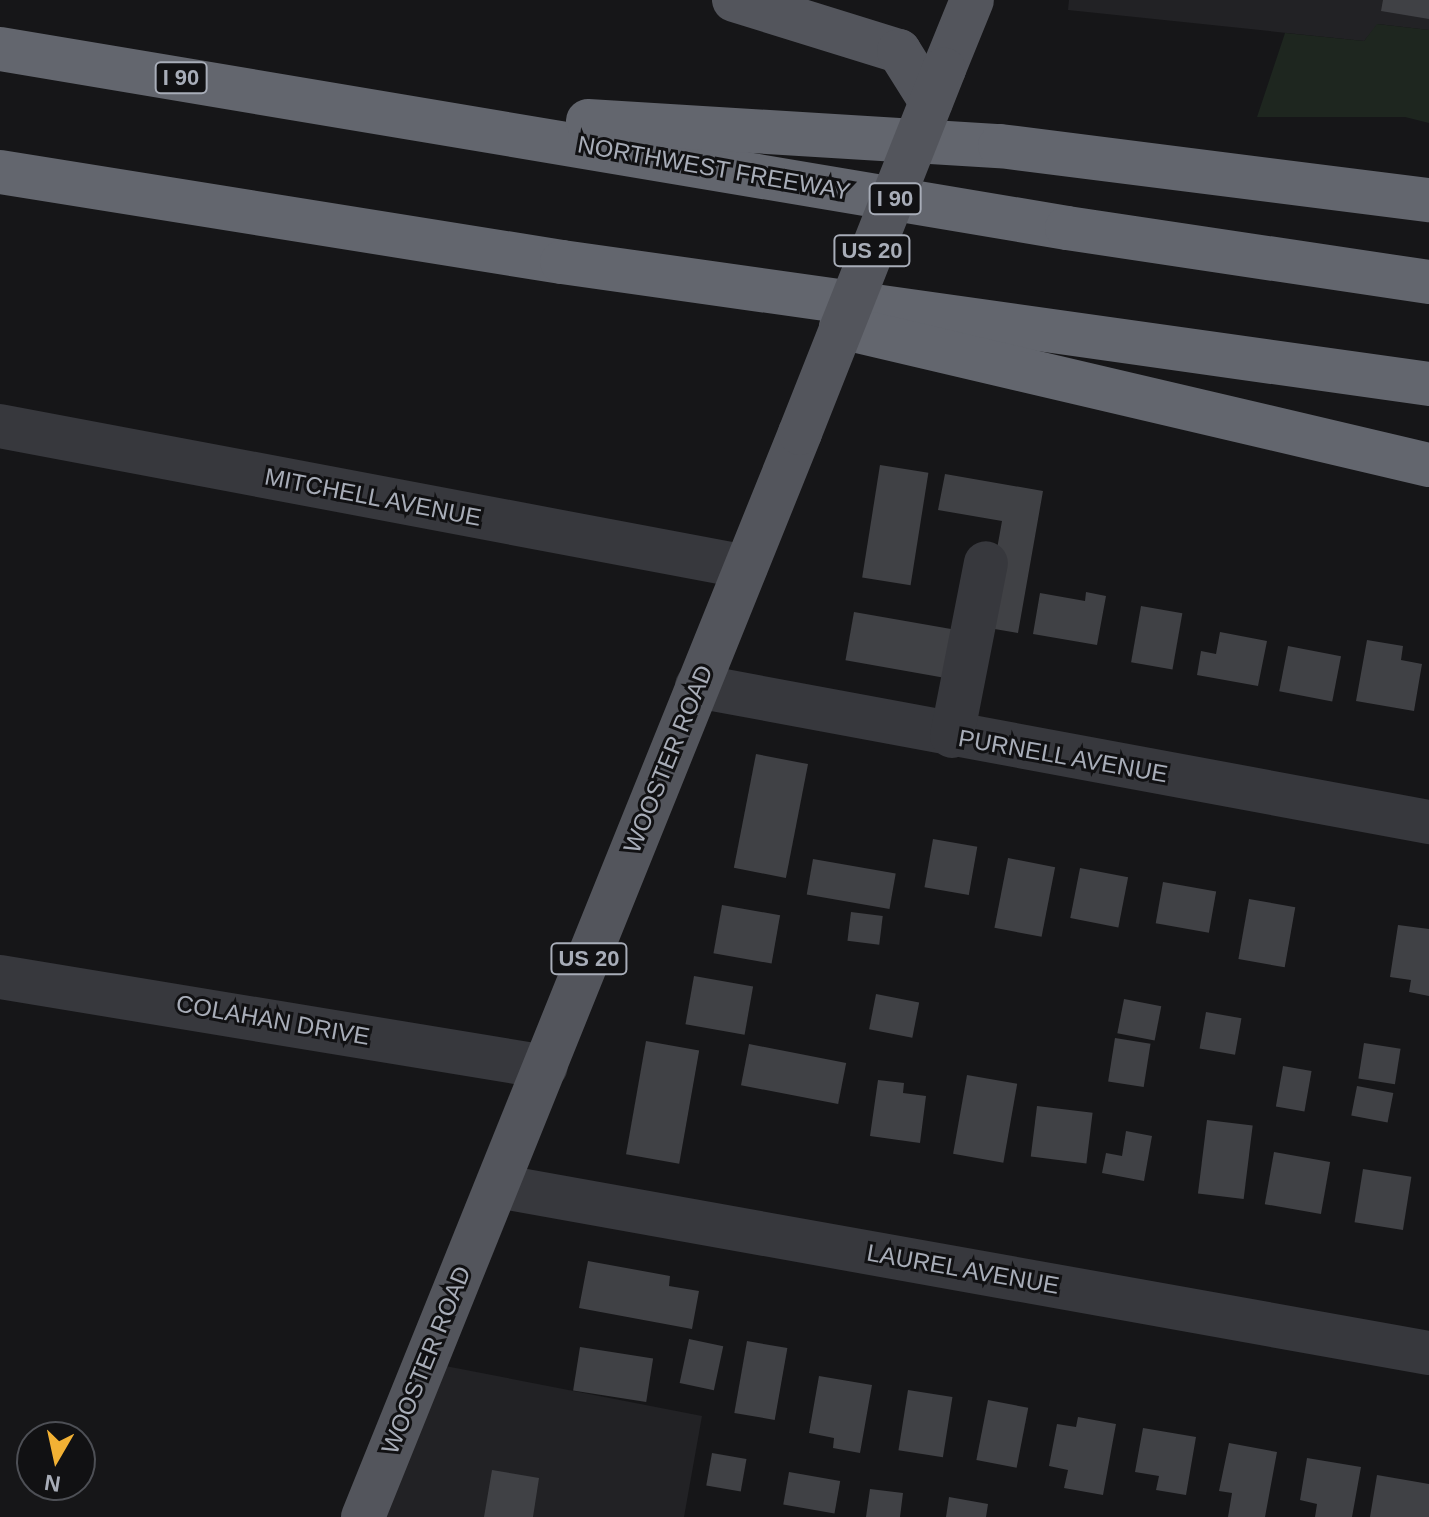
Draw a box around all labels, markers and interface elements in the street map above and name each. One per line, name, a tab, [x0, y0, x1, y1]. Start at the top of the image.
road number: I 90	[153, 60, 209, 96]
street label: NORTHWEST FREEWAY	[575, 130, 853, 206]
road number: I 90	[867, 181, 923, 217]
road number: US 20	[832, 233, 912, 269]
street label: MITCHELL AVENUE	[261, 462, 485, 532]
street label: WOOSTER ROAD	[617, 661, 719, 857]
street label: PURNELL AVENUE	[955, 723, 1171, 789]
road number: US 20	[549, 941, 629, 977]
street label: COLAHAN DRIVE	[174, 989, 372, 1051]
street label: LAUREL AVENUE	[864, 1238, 1062, 1300]
street label: WOOSTER ROAD	[375, 1262, 477, 1458]
north arrow	[16, 1421, 96, 1501]
text: N	[43, 1470, 62, 1497]

